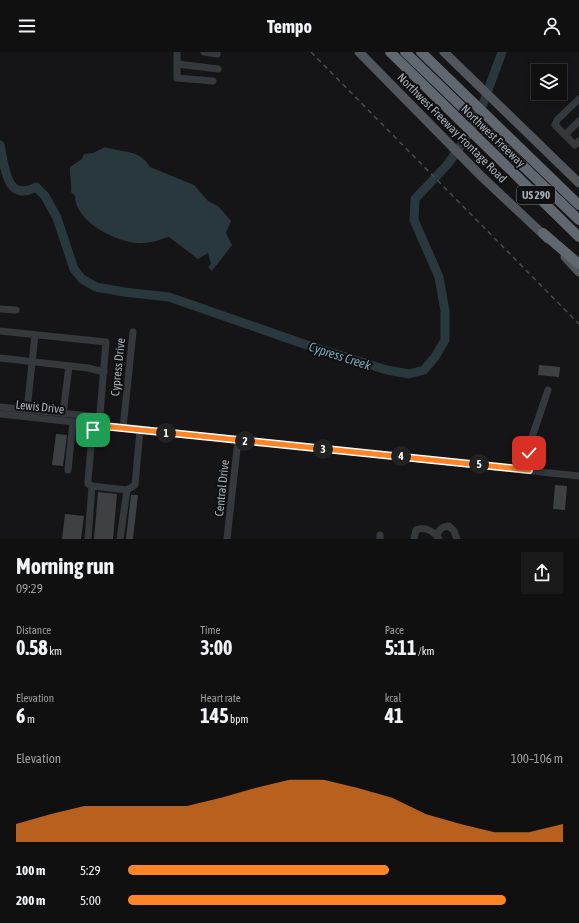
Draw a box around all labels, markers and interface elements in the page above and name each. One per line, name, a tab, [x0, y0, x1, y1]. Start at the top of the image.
icon: menu	[16, 15, 38, 37]
icon: person	[541, 15, 563, 37]
text: Tempo	[267, 16, 312, 37]
map controls	[531, 64, 567, 100]
button: layers	[531, 64, 567, 100]
street label: Northwest Freeway Frontage Road	[394, 70, 510, 186]
street label: Northwest Freeway	[458, 102, 528, 170]
road number: US 290	[517, 186, 555, 204]
street label: Cypress Drive	[108, 337, 128, 397]
water label: Cypress Creek	[307, 339, 373, 373]
street label: Lewis Drive	[15, 397, 65, 417]
pin	[76, 413, 110, 447]
icon: arrive	[82, 419, 104, 441]
pin: 1	[156, 423, 176, 443]
text: 1	[163, 427, 169, 439]
pin: 2	[235, 431, 255, 451]
text: 2	[242, 435, 248, 447]
pin	[512, 436, 546, 470]
pin: 3	[313, 439, 333, 459]
icon: check	[518, 442, 540, 464]
text: 3	[320, 443, 326, 455]
pin: 4	[391, 446, 411, 466]
text: 4	[398, 450, 404, 462]
pin: 5	[469, 454, 489, 474]
text: 5	[476, 458, 482, 470]
street label: Central Drive	[212, 459, 232, 517]
button: share	[521, 552, 563, 594]
text: Morning run	[16, 553, 114, 579]
text: 09:29	[16, 581, 43, 596]
text: Distance	[16, 624, 51, 636]
text: Time	[200, 624, 220, 636]
text: Pace	[385, 624, 404, 636]
text: 0.58	[16, 636, 48, 659]
text: 3:00	[200, 636, 233, 659]
text: 5:11	[385, 636, 416, 659]
text: km	[48, 645, 62, 657]
text: /km	[416, 645, 434, 657]
text: Elevation	[16, 692, 54, 704]
text: Heart rate	[200, 692, 241, 704]
text: kcal	[385, 692, 401, 704]
text: 6	[16, 704, 25, 727]
text: 145	[200, 704, 229, 727]
text: 41	[385, 704, 403, 727]
text: m	[25, 713, 35, 725]
text: bpm	[229, 713, 248, 725]
text: Elevation	[16, 751, 61, 766]
text: 100–106 m	[511, 751, 563, 766]
text: 100 m	[16, 863, 45, 878]
text: 5:29	[80, 863, 101, 878]
text: 200 m	[16, 893, 45, 908]
text: 5:00	[80, 893, 101, 908]

